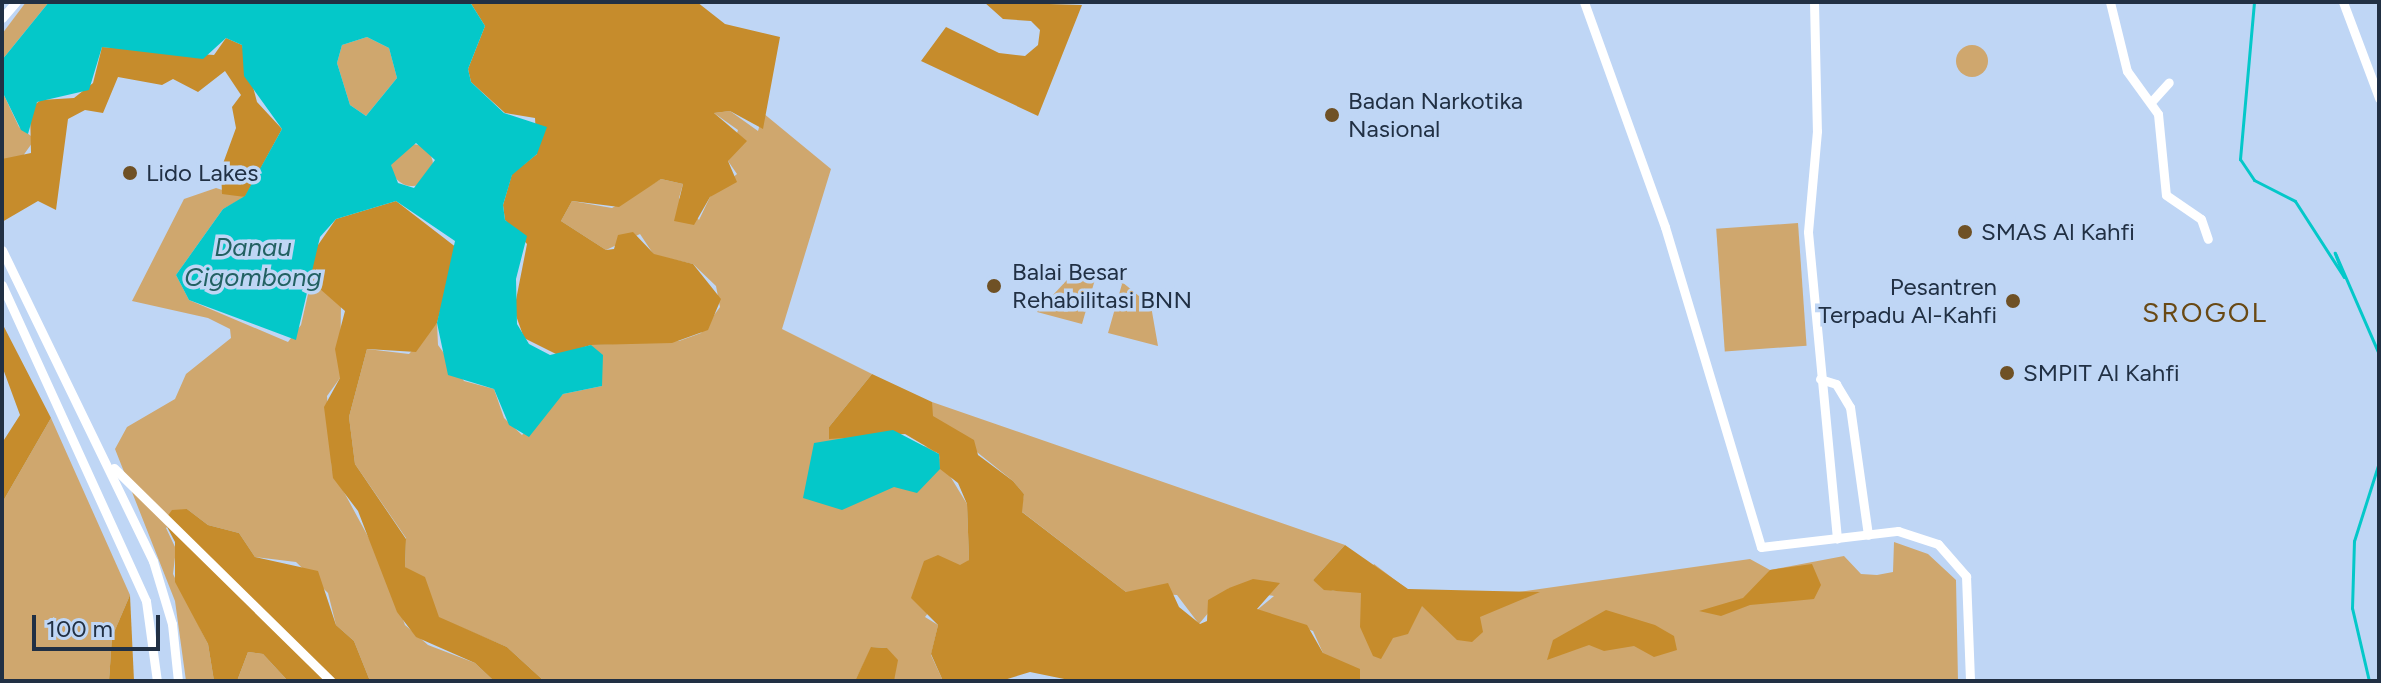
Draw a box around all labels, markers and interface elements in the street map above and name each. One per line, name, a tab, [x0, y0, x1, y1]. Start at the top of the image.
place label: Badan Narkotika Nasional	[1348, 87, 1523, 143]
marker: Badan Narkotika Nasional	[1323, 106, 1341, 124]
place label: Lido Lakes	[146, 159, 258, 187]
marker: Lido Lakes	[121, 164, 139, 182]
place label: SMAS Al Kahfi	[1981, 218, 2135, 246]
marker: SMAS Al Kahfi	[1956, 223, 1974, 241]
water label: Danau Cigombong	[184, 232, 322, 294]
place label: Balai Besar Rehabilitasi BNN	[1012, 258, 1192, 314]
place label: Pesantren Terpadu Al-Kahfi	[1818, 273, 1997, 329]
marker: Balai Besar Rehabilitasi BNN	[983, 275, 1005, 297]
marker: Pesantren Terpadu Al-Kahfi	[2004, 292, 2022, 310]
district label: SROGOL	[2142, 295, 2268, 329]
place label: SMPIT Al Kahfi	[2023, 359, 2180, 387]
marker: SMPIT Al Kahfi	[1998, 364, 2016, 382]
scale bar	[36, 599, 164, 649]
text: 100 m	[46, 614, 113, 643]

